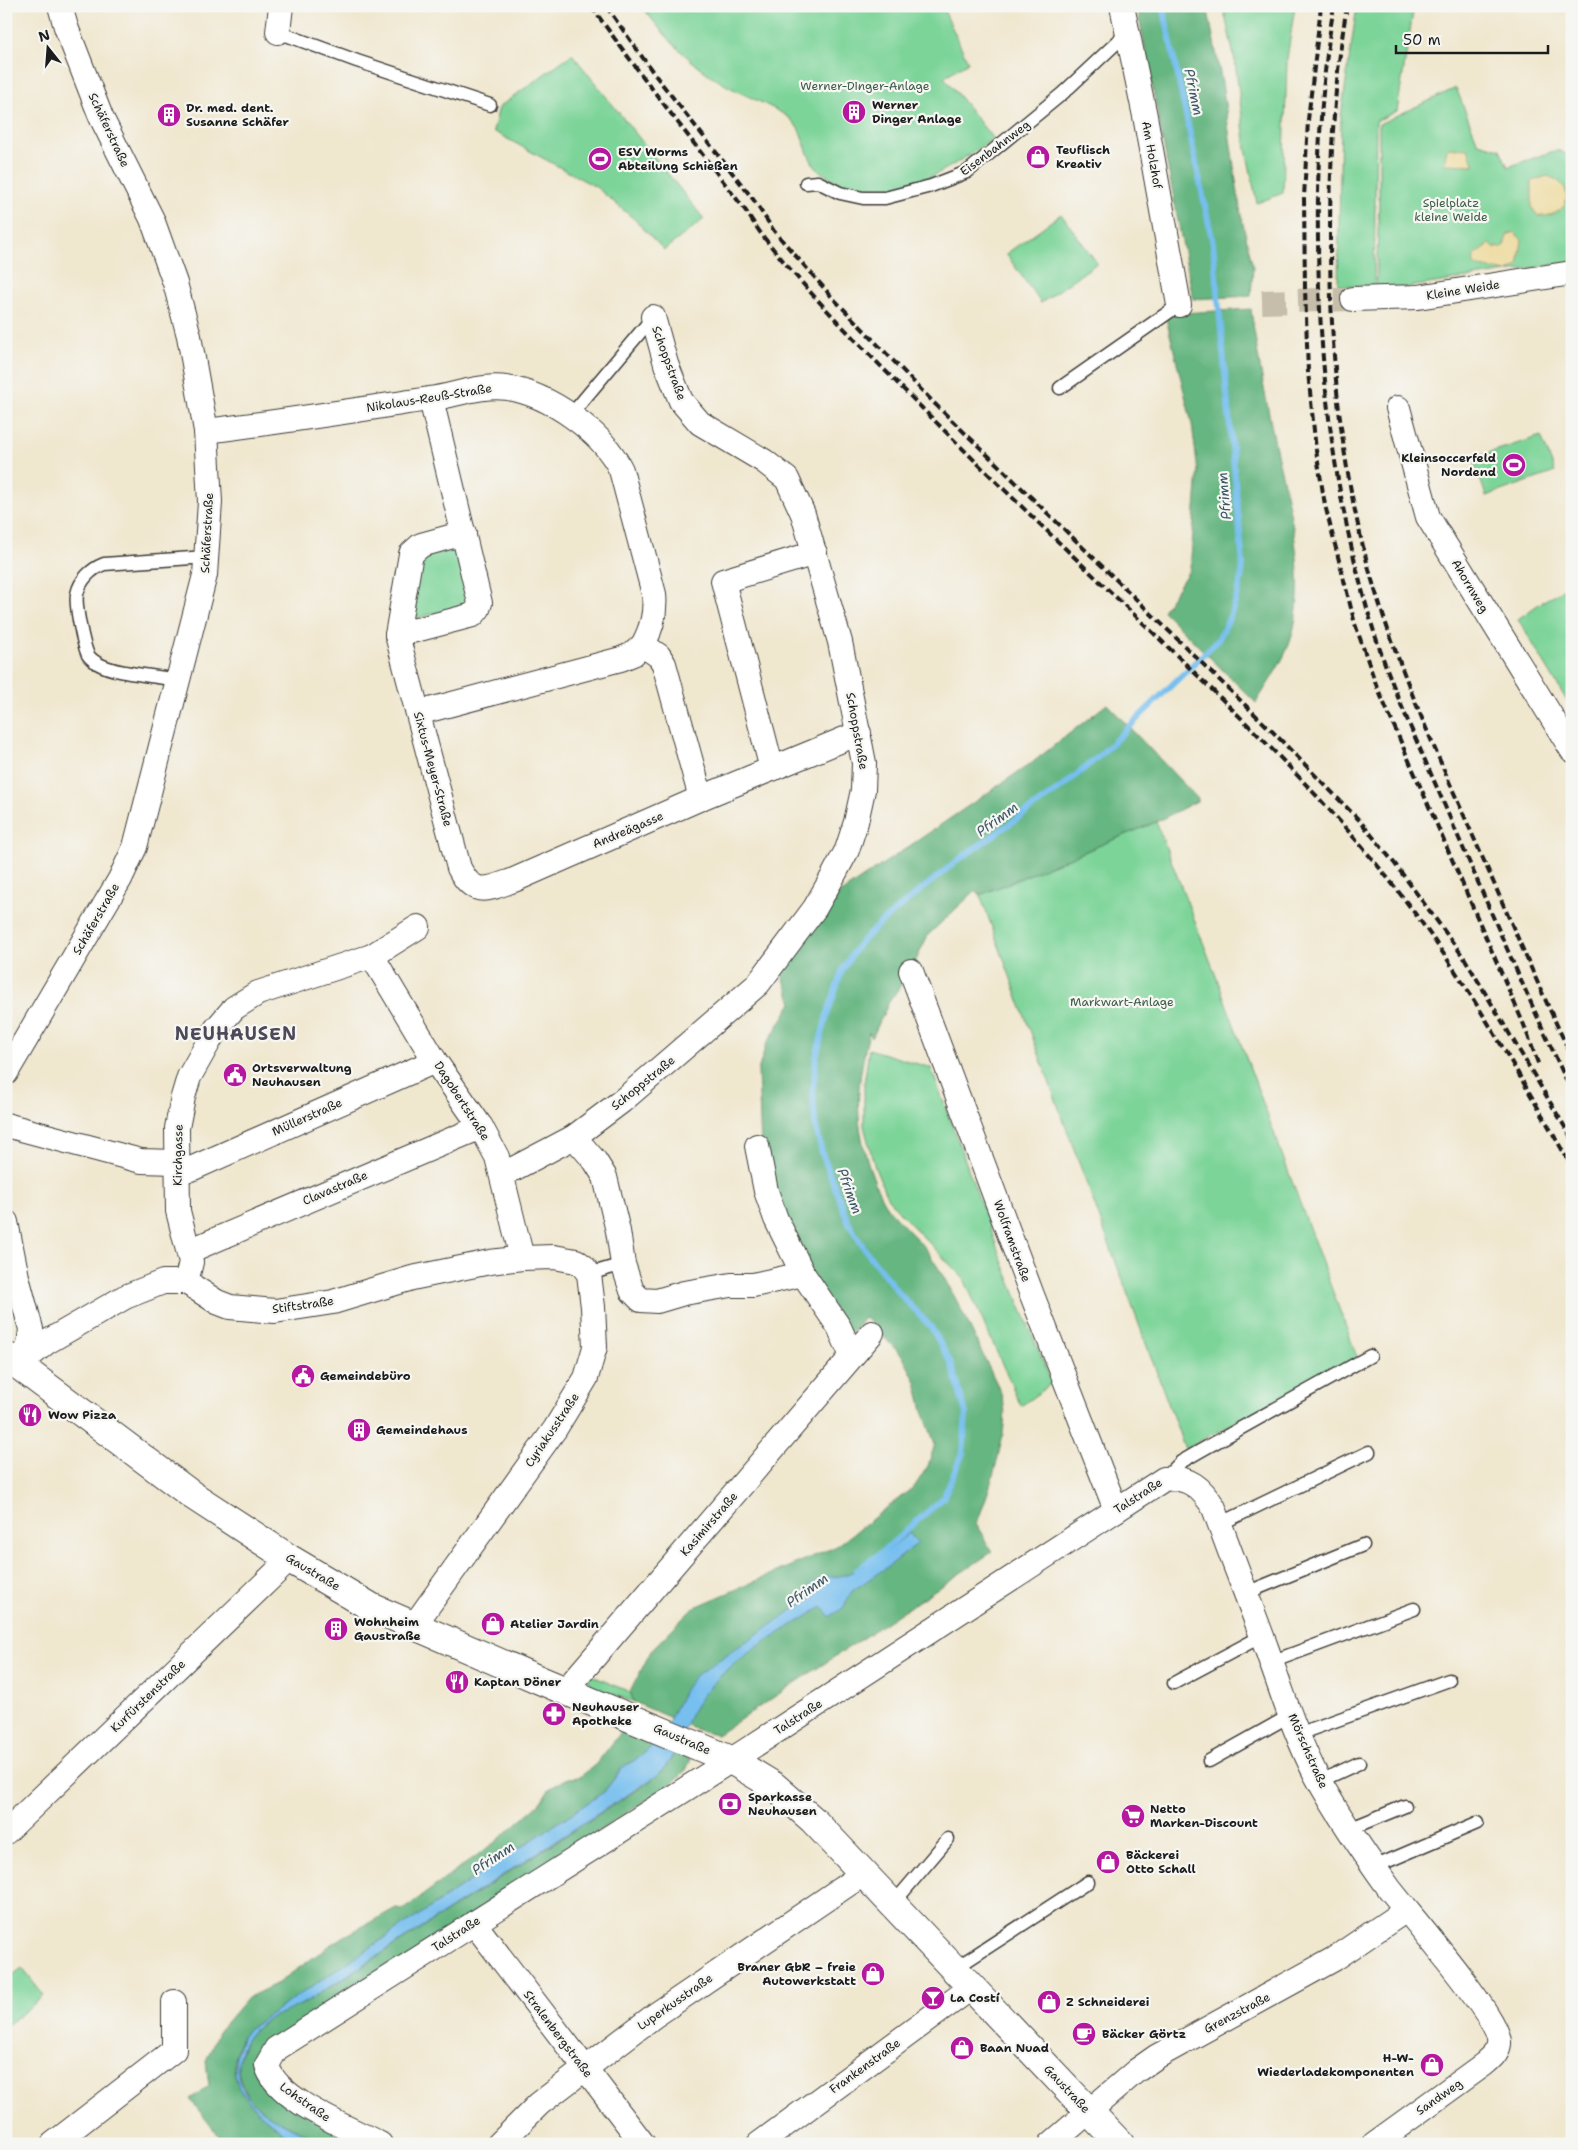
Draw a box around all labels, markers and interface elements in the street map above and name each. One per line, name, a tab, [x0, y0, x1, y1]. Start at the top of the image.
north arrow	[22, 22, 72, 72]
scale bar	[1396, 22, 1548, 54]
text: N	[36, 25, 52, 46]
text: 50 m	[1403, 30, 1441, 50]
water label: Pfrimm	[1180, 67, 1208, 117]
park label: Werner-Dinger-Anlage	[800, 78, 930, 94]
street label: Schäferstraße	[85, 90, 133, 170]
place label: Werner Dinger Anlage	[872, 97, 962, 127]
building icon: Werner Dinger Anlage	[841, 99, 867, 125]
place label: Dr. med. dent. Susanne Schäfer	[186, 100, 290, 130]
building icon: Dr. med. dent. Susanne Schäfer	[156, 102, 182, 128]
street label: Eisenbahnweg	[957, 116, 1033, 180]
street label: Am Holzhof	[1138, 120, 1166, 191]
place label: Teuflisch Kreativ	[1056, 142, 1110, 172]
place label: ESV Worms Abteilung Schießen	[618, 144, 738, 174]
shop icon: Teuflisch Kreativ	[1025, 144, 1051, 170]
sports icon: ESV Worms Abteilung Schießen	[587, 146, 613, 172]
park label: Spielplatz kleine Weide	[1414, 195, 1488, 225]
street label: Kleine Weide	[1425, 276, 1501, 304]
street label: Schoppstraße	[648, 324, 690, 403]
street label: Nikolaus-Reuß-Straße	[365, 380, 493, 416]
place label: Kleinsoccerfeld Nordend	[1401, 450, 1496, 480]
sports icon: Kleinsoccerfeld Nordend	[1501, 452, 1527, 478]
water label: Pfrimm	[1213, 472, 1235, 520]
street label: Schäferstraße	[197, 492, 217, 574]
street label: Ahornweg	[1448, 556, 1492, 616]
street label: Schoppstraße	[842, 691, 872, 771]
street label: Sixtus-Meyer-Straße	[410, 710, 456, 828]
water label: Pfrimm	[972, 798, 1022, 840]
street label: Andreägasse	[590, 808, 666, 852]
street label: Schäferstraße	[69, 880, 123, 958]
park label: Markwart-Anlage	[1070, 994, 1174, 1010]
district label: NEUHAUSEN	[175, 1022, 297, 1046]
street label: Schoppstraße	[608, 1052, 679, 1114]
street label: Dagobertstraße	[430, 1058, 494, 1144]
place label: Ortsverwaltung Neuhausen	[252, 1060, 352, 1090]
public building icon: Ortsverwaltung Neuhausen	[222, 1062, 248, 1088]
street label: Müllerstraße	[269, 1094, 345, 1140]
street label: Kirchgasse	[169, 1124, 187, 1186]
water label: Pfrimm	[833, 1166, 867, 1216]
street label: Clavastraße	[300, 1167, 370, 1209]
street label: Wolframstraße	[990, 1198, 1034, 1285]
street label: Stiftstraße	[271, 1293, 335, 1317]
public building icon: Gemeindebüro	[290, 1363, 316, 1389]
place label: Gemeindebüro	[320, 1368, 411, 1384]
street label: Cyriakusstraße	[521, 1390, 583, 1470]
restaurant icon: Wow Pizza	[17, 1402, 43, 1428]
place label: Wow Pizza	[48, 1407, 117, 1423]
building icon: Gemeindehaus	[346, 1417, 372, 1443]
place label: Gemeindehaus	[376, 1422, 467, 1438]
street label: Talstraße	[1111, 1474, 1166, 1518]
street label: Kasimirstraße	[677, 1488, 741, 1560]
street label: Gaustraße	[283, 1549, 343, 1595]
water label: Pfrimm	[782, 1569, 832, 1611]
shop icon: Atelier Jardin	[480, 1611, 506, 1637]
place label: Wohnheim Gaustraße	[354, 1614, 421, 1644]
building icon: Wohnheim Gaustraße	[323, 1616, 349, 1642]
place label: Atelier Jardin	[510, 1616, 599, 1632]
street label: Kurfürstenstraße	[107, 1656, 189, 1736]
restaurant icon: Kaptan Döner	[444, 1669, 470, 1695]
place label: Kaptan Döner	[474, 1674, 562, 1690]
street label: Talstraße	[771, 1695, 826, 1739]
place label: Neuhauser Apotheke	[572, 1699, 640, 1729]
pharmacy icon: Neuhauser Apotheke	[541, 1701, 567, 1727]
street label: Mörschstraße	[1284, 1711, 1332, 1791]
street label: Gaustraße	[651, 1720, 713, 1758]
place label: Sparkasse Neuhausen	[748, 1789, 817, 1819]
bank icon: Sparkasse Neuhausen	[717, 1791, 743, 1817]
place label: Netto Marken-Discount	[1150, 1801, 1258, 1831]
supermarket icon: Netto Marken-Discount	[1120, 1803, 1146, 1829]
water label: Pfrimm	[468, 1837, 518, 1879]
place label: Bäckerei Otto Schall	[1126, 1847, 1196, 1877]
shop icon: Bäckerei Otto Schall	[1095, 1849, 1121, 1875]
street label: Talstraße	[429, 1912, 484, 1956]
place label: Braner GbR – freie Autowerkstatt	[738, 1959, 856, 1989]
shop icon: Braner GbR – freie Autowerkstatt	[860, 1961, 886, 1987]
street label: Luperkusstraße	[634, 1970, 716, 2034]
bar icon: La Costí	[920, 1985, 946, 2011]
street label: Stralenbergstraße	[520, 1987, 596, 2081]
shop icon: Z Schneiderei	[1036, 1989, 1062, 2015]
street label: Grenzstraße	[1201, 1989, 1273, 2037]
place label: La Costí	[950, 1990, 1000, 2006]
place label: Z Schneiderei	[1066, 1994, 1150, 2010]
cafe icon: Bäcker Görtz	[1071, 2021, 1097, 2047]
place label: Bäcker Görtz	[1102, 2026, 1186, 2042]
street label: Frankenstraße	[826, 2035, 904, 2097]
shop icon: Baan Nuad	[949, 2035, 975, 2061]
place label: Baan Nuad	[980, 2040, 1049, 2056]
place label: H-W- Wiederladekomponenten	[1257, 2050, 1414, 2080]
shop icon: H-W- Wiederladekomponenten	[1419, 2052, 1445, 2078]
street label: Gaustraße	[1040, 2061, 1094, 2117]
street label: Sandweg	[1413, 2075, 1465, 2119]
street label: Lohstraße	[276, 2079, 334, 2125]

